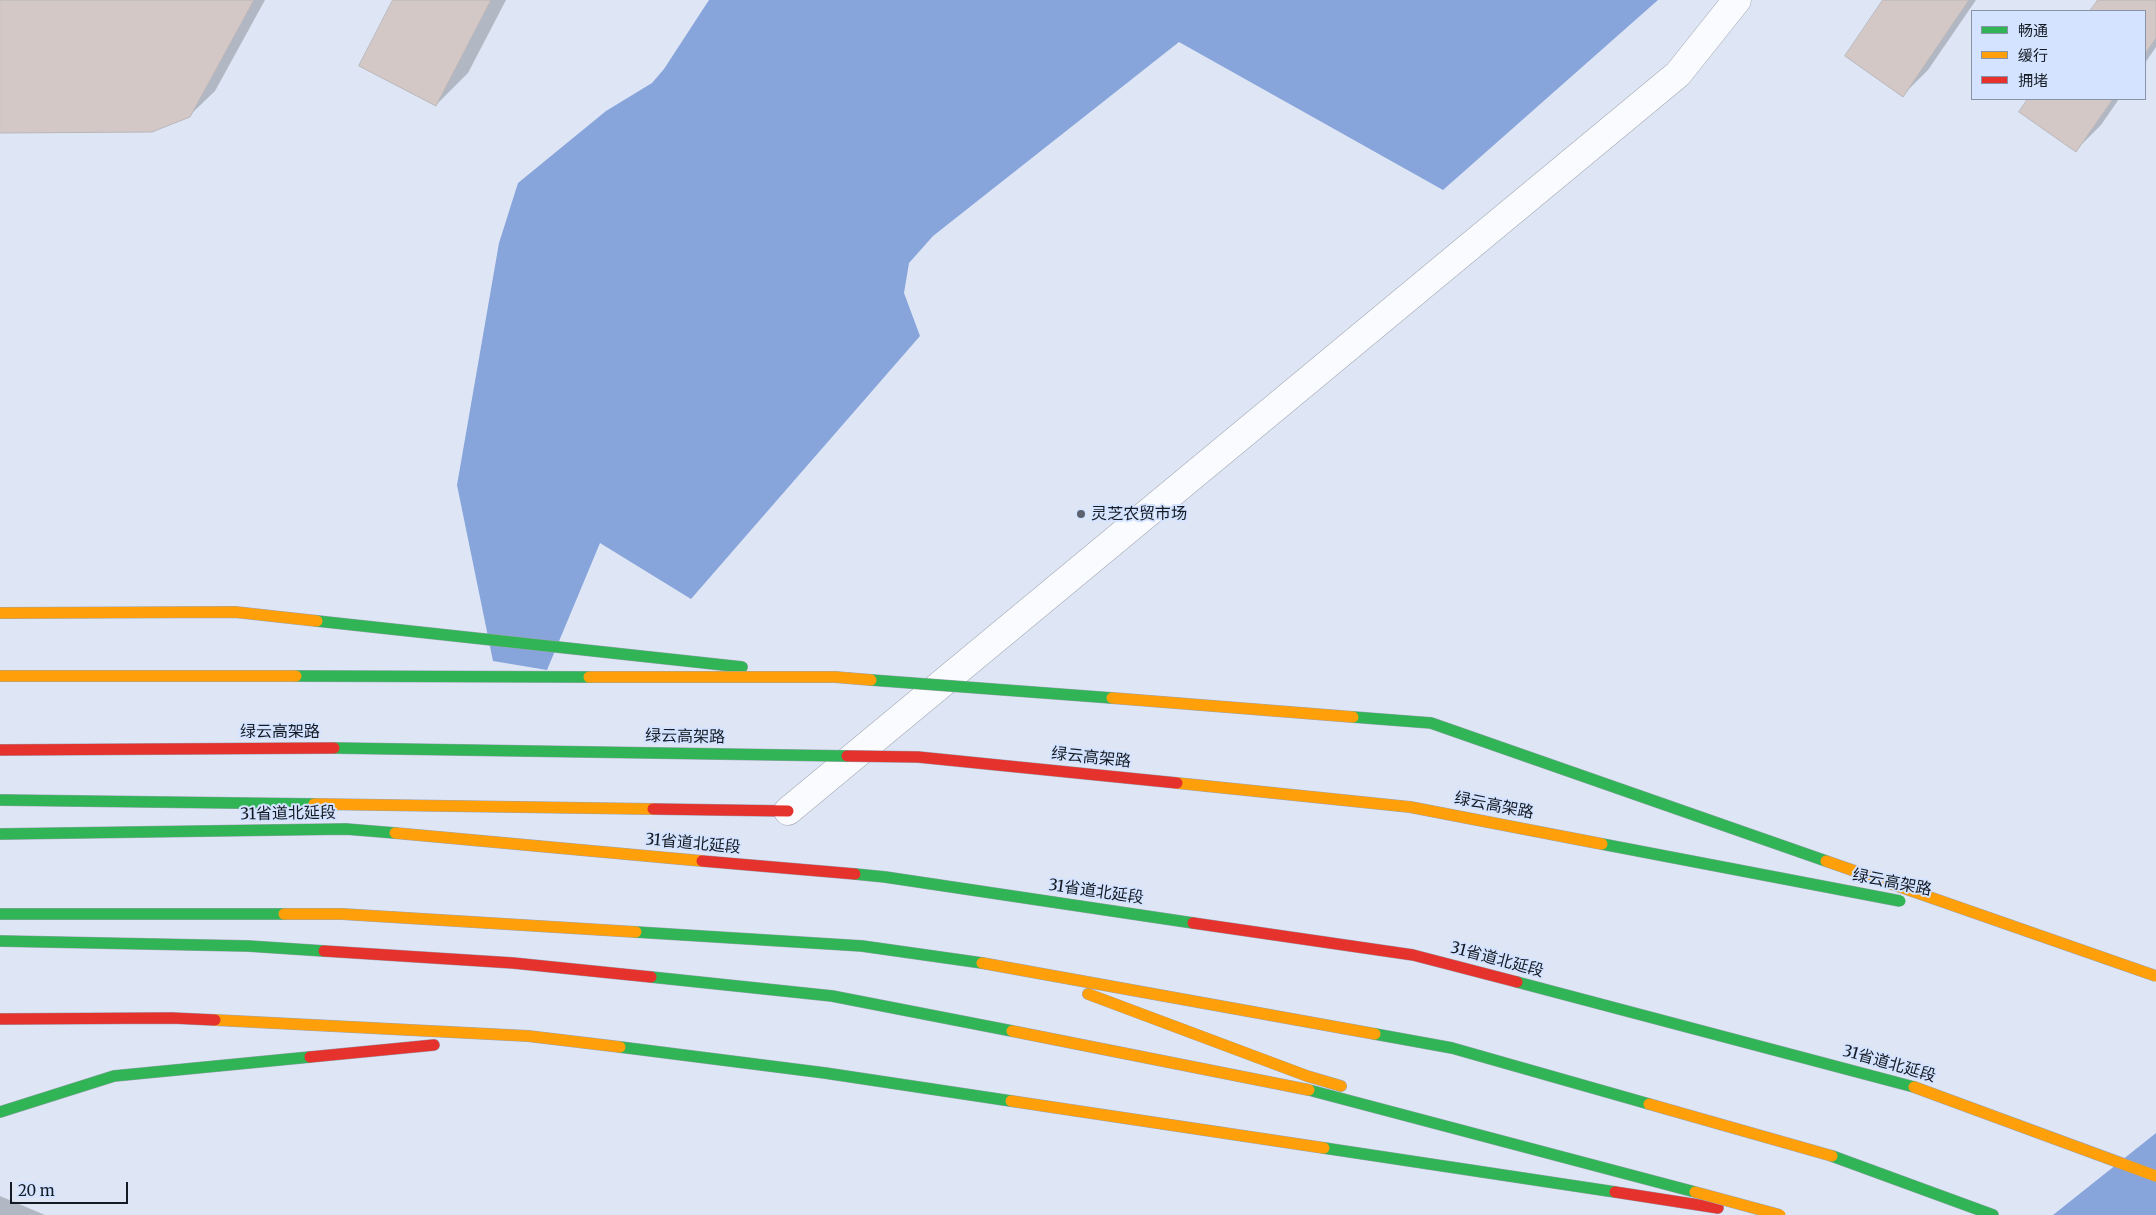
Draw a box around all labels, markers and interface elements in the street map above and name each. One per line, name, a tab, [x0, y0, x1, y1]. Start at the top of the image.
legend	[1971, 10, 2146, 100]
text: 畅通	[2018, 21, 2048, 40]
text: 缓行	[2018, 46, 2048, 65]
text: 拥堵	[2018, 71, 2048, 90]
place label: 灵芝农贸市场	[1091, 504, 1187, 524]
marker: 灵芝农贸市场	[1075, 508, 1087, 520]
street label: 绿云高架路	[240, 722, 320, 742]
street label: 绿云高架路	[645, 727, 725, 747]
street label: 绿云高架路	[1050, 744, 1132, 772]
street label: 绿云高架路	[1453, 789, 1535, 823]
street label: 31省道北延段	[240, 804, 336, 824]
street label: 31省道北延段	[644, 830, 742, 858]
street label: 绿云高架路	[1851, 866, 1933, 900]
street label: 31省道北延段	[1047, 876, 1145, 908]
street label: 31省道北延段	[1448, 938, 1546, 982]
street label: 31省道北延段	[1840, 1042, 1938, 1086]
scale bar	[12, 1172, 130, 1204]
text: 20 m	[18, 1181, 55, 1200]

